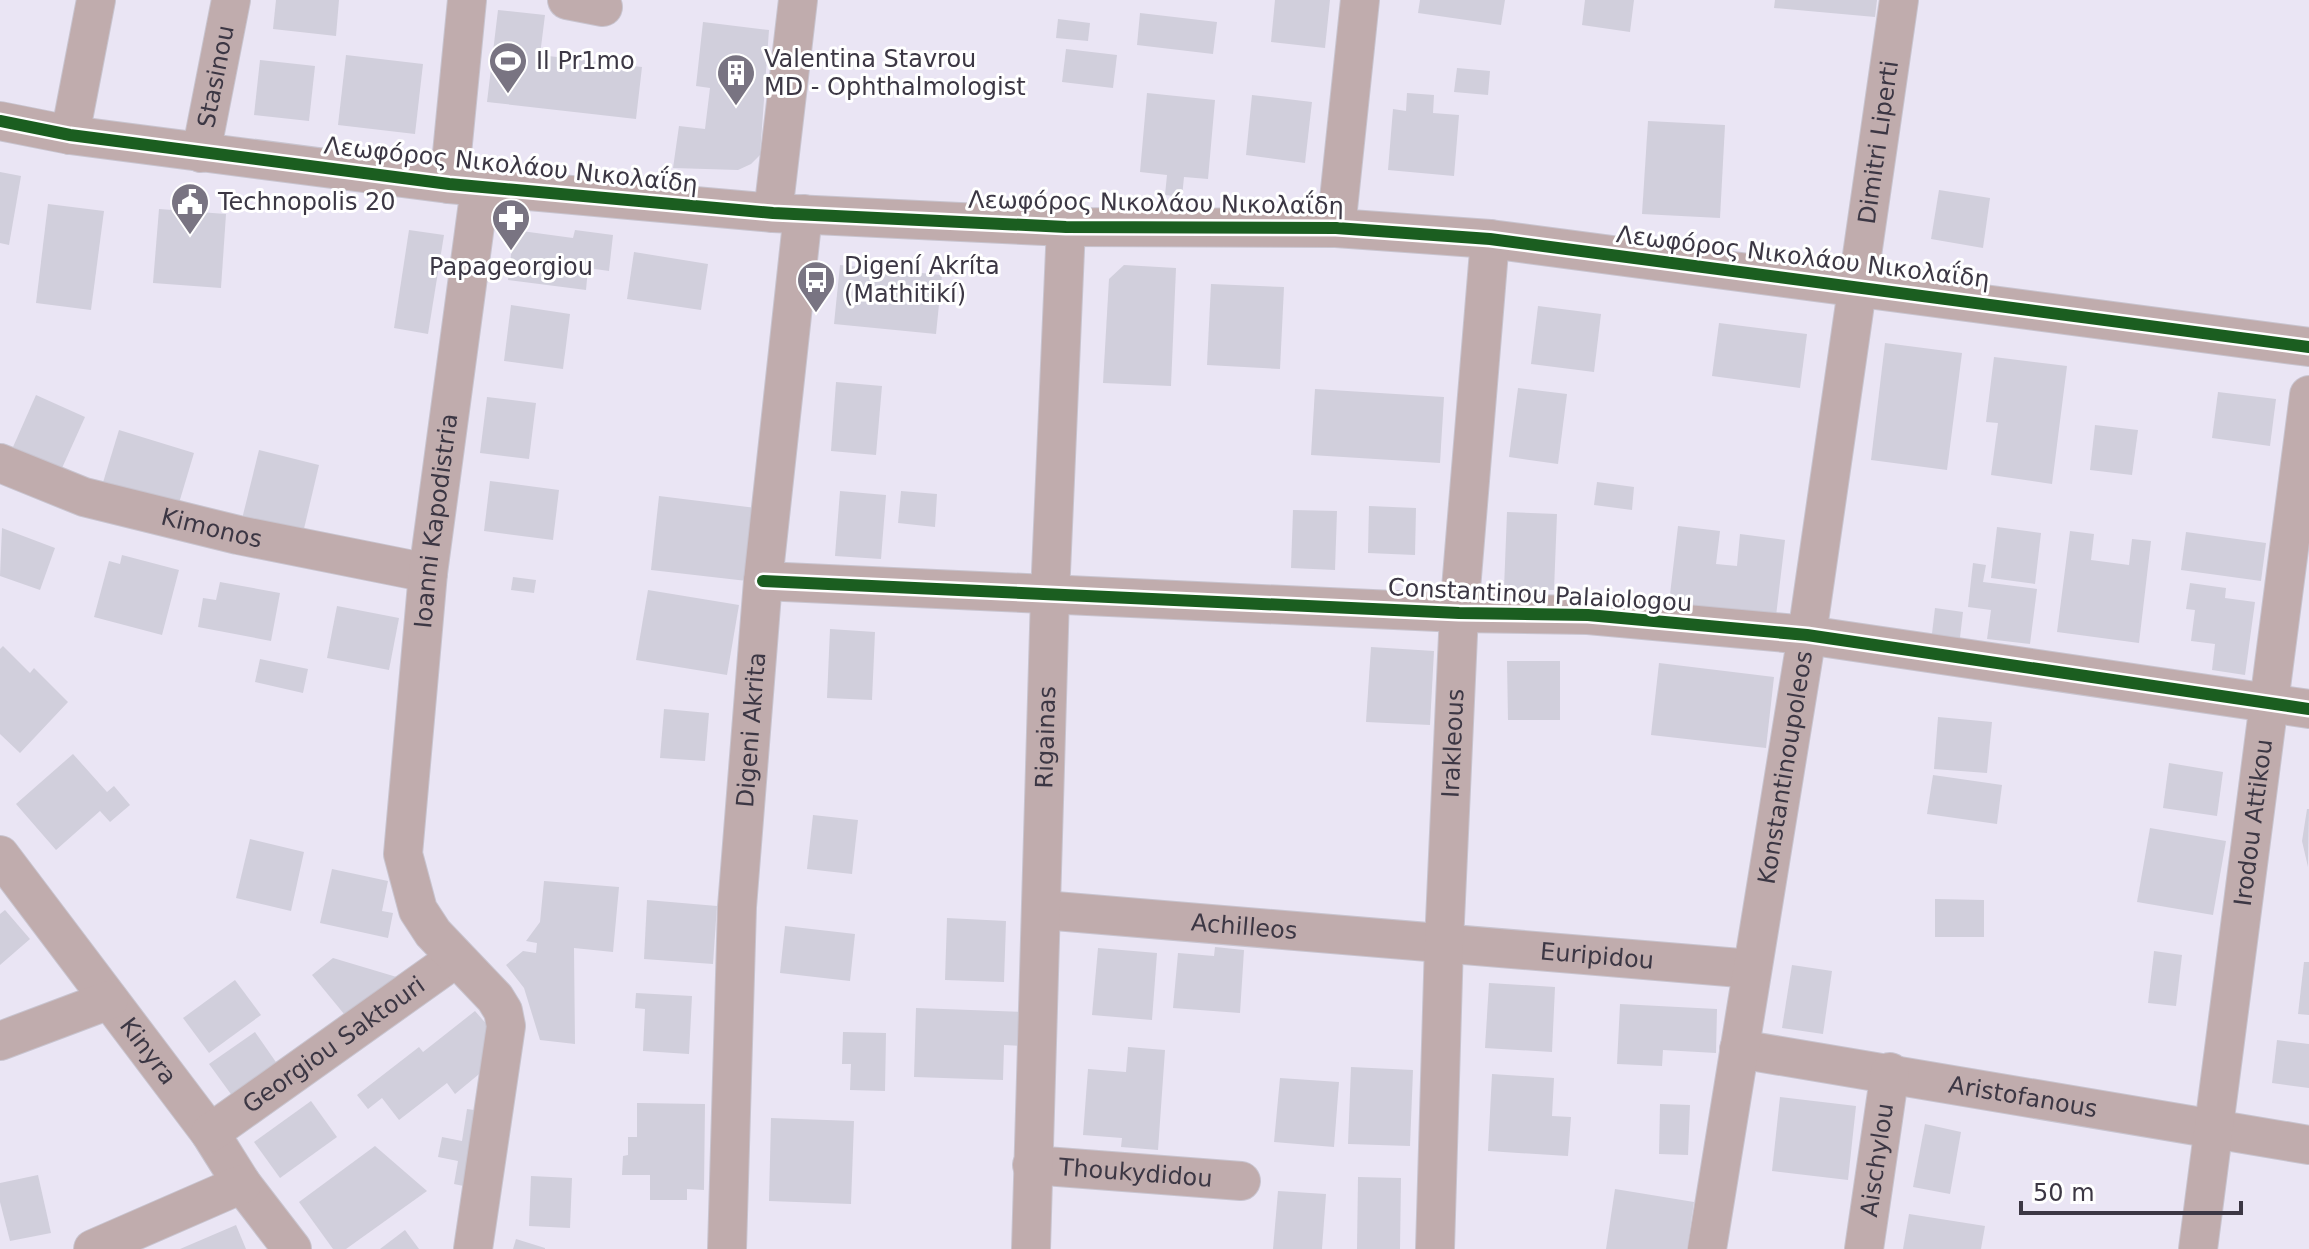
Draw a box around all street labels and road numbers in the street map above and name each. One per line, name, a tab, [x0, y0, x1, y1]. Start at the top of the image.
street label: Stasinou	[192, 23, 240, 130]
street label: Dimitri Liperti	[1853, 59, 1904, 226]
street label: Λεωφόρος Νικολάου Νικολαΐδη	[323, 128, 700, 199]
street label: Λεωφόρος Νικολάου Νικολαΐδη	[968, 183, 1344, 220]
street label: Λεωφόρος Νικολάου Νικολαΐδη	[1615, 217, 1992, 294]
street label: Ioanni Kapodistria	[409, 412, 463, 630]
street label: Kimonos	[158, 503, 264, 553]
street label: Constantinou Palaiologou	[1387, 573, 1693, 617]
street label: Konstantinoupoleos	[1753, 649, 1818, 886]
street label: Digeni Akrita	[731, 651, 771, 808]
street label: Rigainas	[1030, 686, 1061, 789]
street label: Irakleous	[1437, 688, 1470, 799]
street label: Irodou Attikou	[2229, 737, 2278, 908]
street label: Achilleos	[1190, 908, 1298, 945]
street label: Euripidou	[1539, 937, 1655, 975]
street label: Georgiou Saktouri	[237, 971, 430, 1119]
street label: Kinyra	[114, 1012, 182, 1090]
street label: Aristofanous	[1947, 1071, 2099, 1123]
street label: Aischylou	[1855, 1101, 1899, 1219]
street label: Thoukydidou	[1057, 1153, 1214, 1193]

